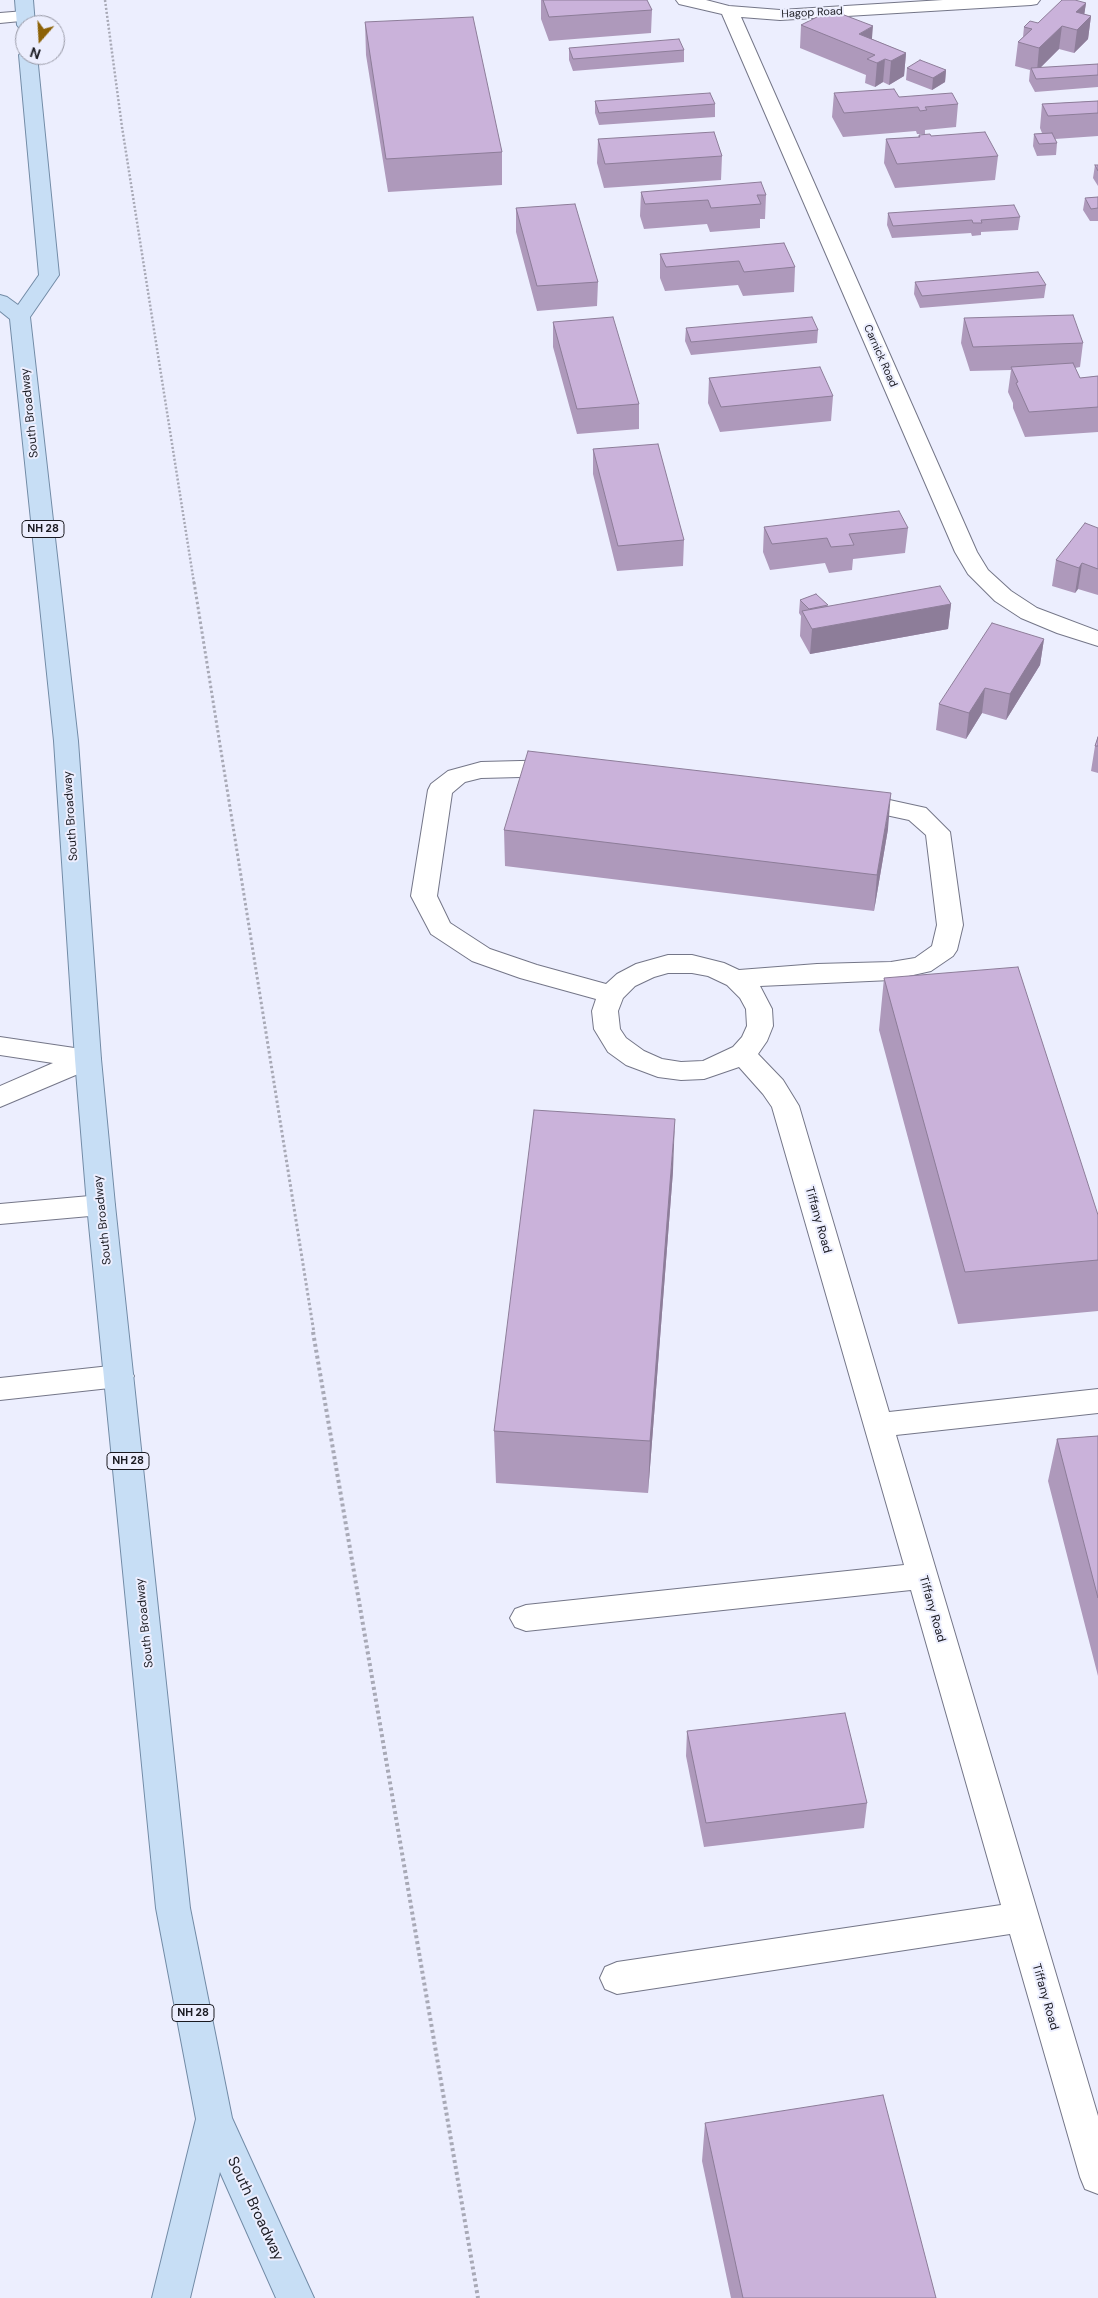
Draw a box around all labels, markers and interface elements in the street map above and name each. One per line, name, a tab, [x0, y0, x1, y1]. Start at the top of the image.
street label: Hagop Road	[781, 5, 843, 21]
north arrow	[15, 15, 65, 65]
text: N	[28, 43, 43, 63]
street label: Carnick Road	[860, 323, 900, 389]
street label: South Broadway	[18, 367, 42, 459]
road number: NH 28	[22, 520, 64, 538]
street label: South Broadway	[61, 770, 81, 862]
street label: South Broadway	[91, 1174, 115, 1266]
street label: Tiffany Road	[802, 1185, 834, 1255]
road number: NH 28	[107, 1452, 149, 1470]
street label: Tiffany Road	[916, 1574, 948, 1644]
street label: South Broadway	[133, 1577, 157, 1669]
street label: Tiffany Road	[1029, 1962, 1061, 2032]
road number: NH 28	[172, 2005, 214, 2022]
street label: South Broadway	[223, 2154, 287, 2264]

